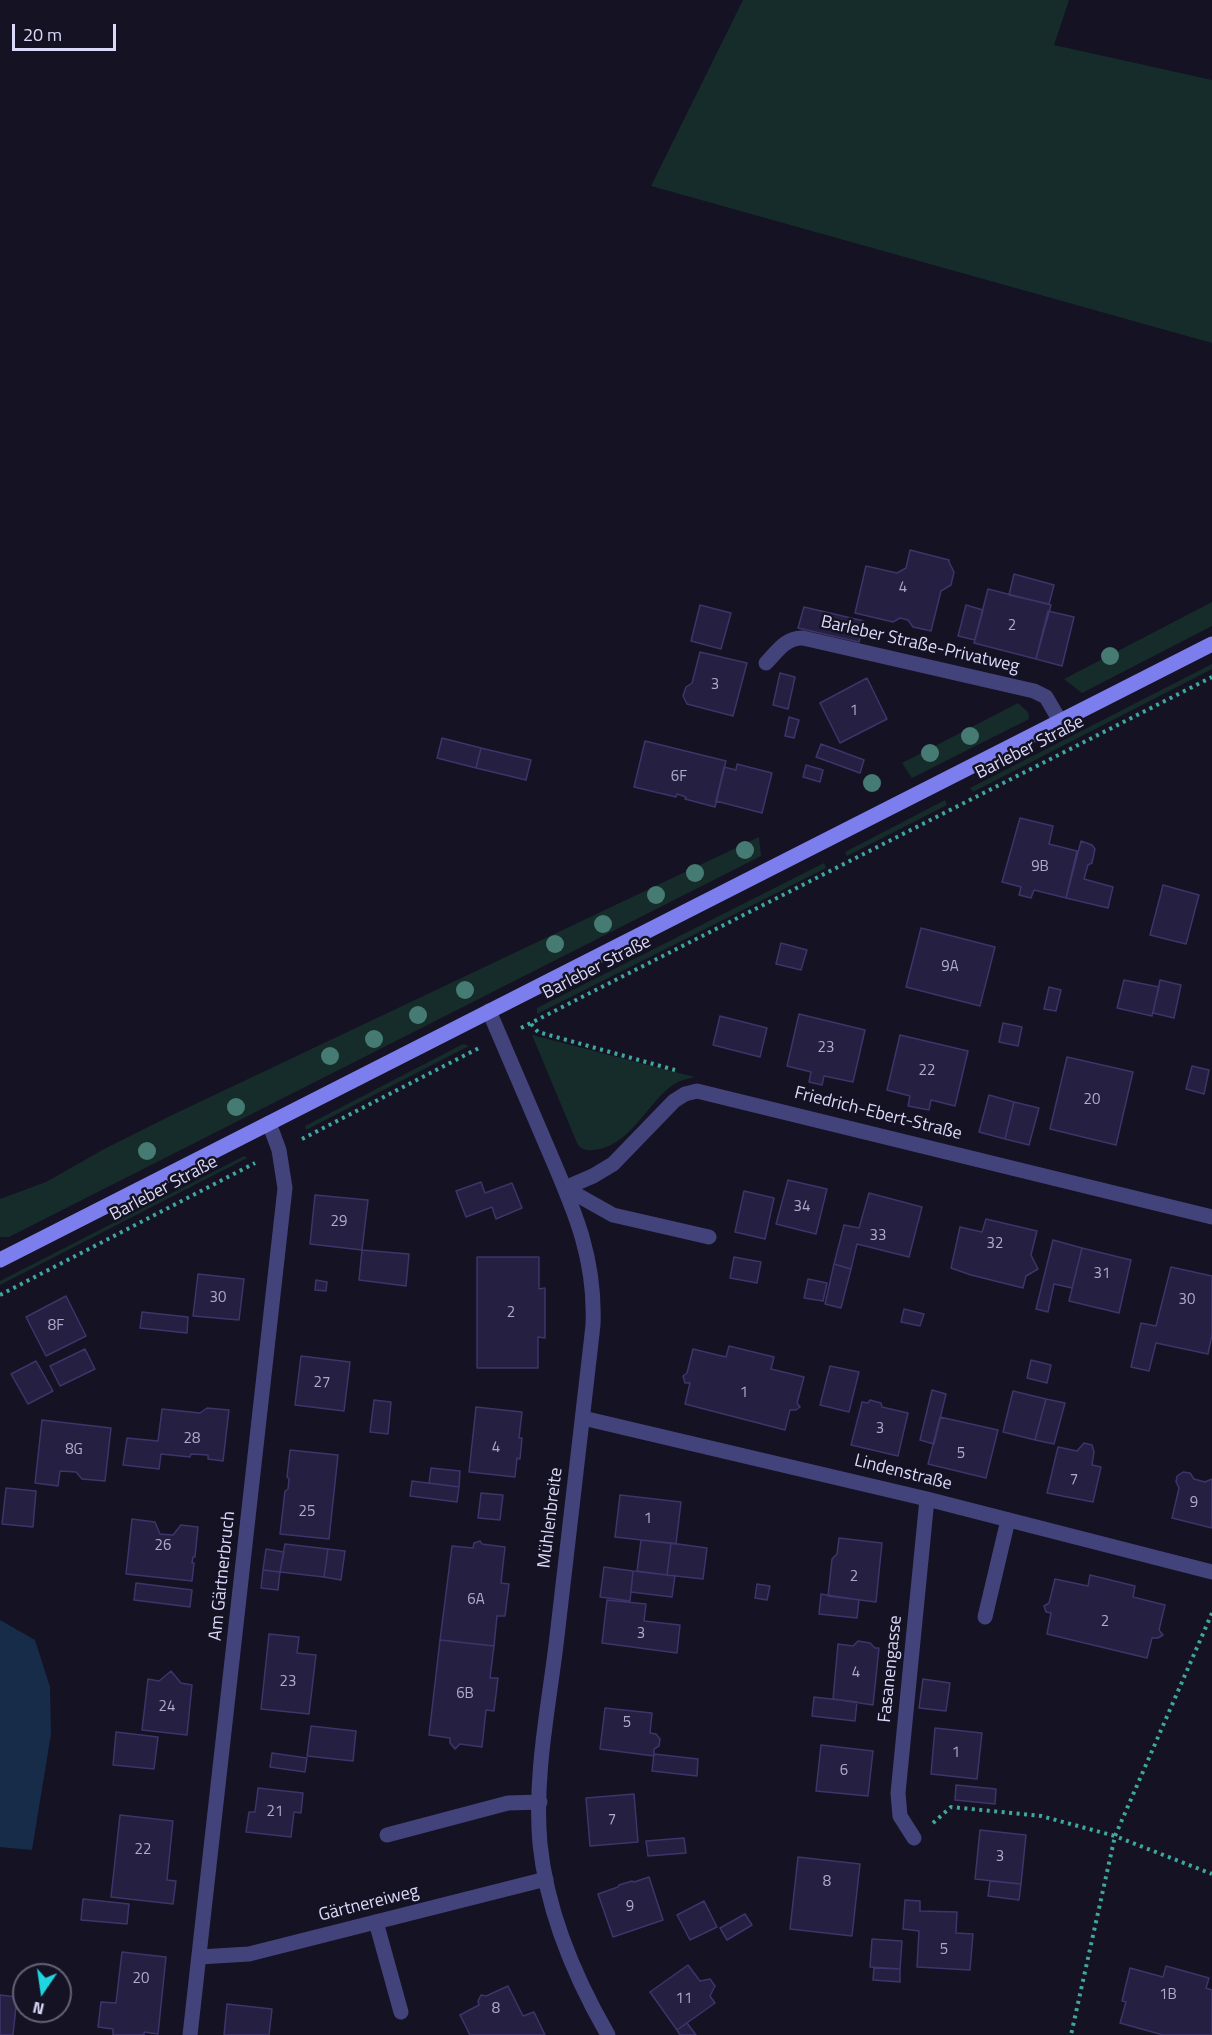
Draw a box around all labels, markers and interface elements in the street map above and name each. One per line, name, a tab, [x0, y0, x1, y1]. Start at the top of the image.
scale bar	[15, 12, 118, 50]
text: 20 m	[23, 21, 62, 48]
house number: 4	[899, 579, 907, 597]
street label: Barleber Straße-Privatweg	[818, 612, 1022, 678]
house number: 2	[1008, 617, 1016, 635]
house number: 3	[711, 676, 719, 694]
house number: 1	[850, 702, 858, 720]
street label: Barleber Straße	[972, 711, 1088, 785]
house number: 6F	[671, 768, 687, 786]
house number: 9B	[1031, 858, 1049, 876]
street label: Barleber Straße	[539, 931, 655, 1005]
house number: 9A	[941, 958, 959, 976]
house number: 23	[818, 1039, 834, 1057]
house number: 22	[919, 1062, 935, 1080]
street label: Friedrich-Ebert-Straße	[792, 1083, 964, 1145]
house number: 20	[1084, 1091, 1100, 1109]
street label: Barleber Straße	[106, 1152, 222, 1226]
house number: 34	[794, 1198, 810, 1216]
house number: 29	[331, 1213, 347, 1231]
house number: 33	[870, 1227, 886, 1245]
house number: 32	[987, 1235, 1003, 1253]
house number: 31	[1094, 1265, 1110, 1283]
house number: 30	[210, 1289, 226, 1307]
house number: 30	[1179, 1291, 1195, 1309]
house number: 2	[507, 1304, 515, 1322]
house number: 8F	[48, 1317, 64, 1335]
house number: 27	[314, 1374, 330, 1392]
house number: 1	[740, 1384, 748, 1402]
house number: 3	[876, 1420, 884, 1438]
house number: 28	[184, 1430, 200, 1448]
house number: 4	[492, 1439, 500, 1457]
house number: 8G	[65, 1441, 83, 1459]
house number: 5	[957, 1445, 965, 1463]
street label: Lindenstraße	[852, 1450, 954, 1496]
street label: Mühlenbreite	[534, 1466, 568, 1570]
house number: 7	[1070, 1471, 1078, 1489]
house number: 9	[1190, 1494, 1198, 1512]
house number: 25	[299, 1503, 315, 1521]
street label: Am Gärtnerbruch	[205, 1510, 241, 1642]
house number: 1	[644, 1510, 652, 1528]
house number: 26	[155, 1537, 171, 1555]
house number: 2	[850, 1568, 858, 1586]
house number: 6A	[467, 1591, 485, 1609]
house number: 2	[1101, 1613, 1109, 1631]
street label: Fasanengasse	[875, 1614, 907, 1724]
house number: 3	[637, 1625, 645, 1643]
house number: 4	[852, 1664, 860, 1682]
house number: 23	[280, 1673, 296, 1691]
house number: 6B	[456, 1685, 474, 1703]
house number: 24	[159, 1698, 175, 1716]
house number: 5	[623, 1714, 631, 1732]
house number: 1	[952, 1744, 960, 1762]
house number: 6	[840, 1762, 848, 1780]
house number: 21	[267, 1803, 283, 1821]
house number: 7	[608, 1811, 616, 1829]
house number: 22	[135, 1841, 151, 1859]
house number: 3	[996, 1848, 1004, 1866]
house number: 8	[823, 1873, 831, 1891]
street label: Gärtnereiweg	[317, 1881, 421, 1927]
house number: 9	[626, 1898, 634, 1916]
house number: 5	[940, 1941, 948, 1959]
north arrow	[12, 1963, 72, 2023]
house number: 20	[133, 1970, 149, 1988]
house number: 1B	[1159, 1986, 1177, 2004]
house number: 11	[676, 1990, 692, 2008]
text: N	[30, 1996, 47, 2022]
house number: 8	[492, 2000, 500, 2018]

